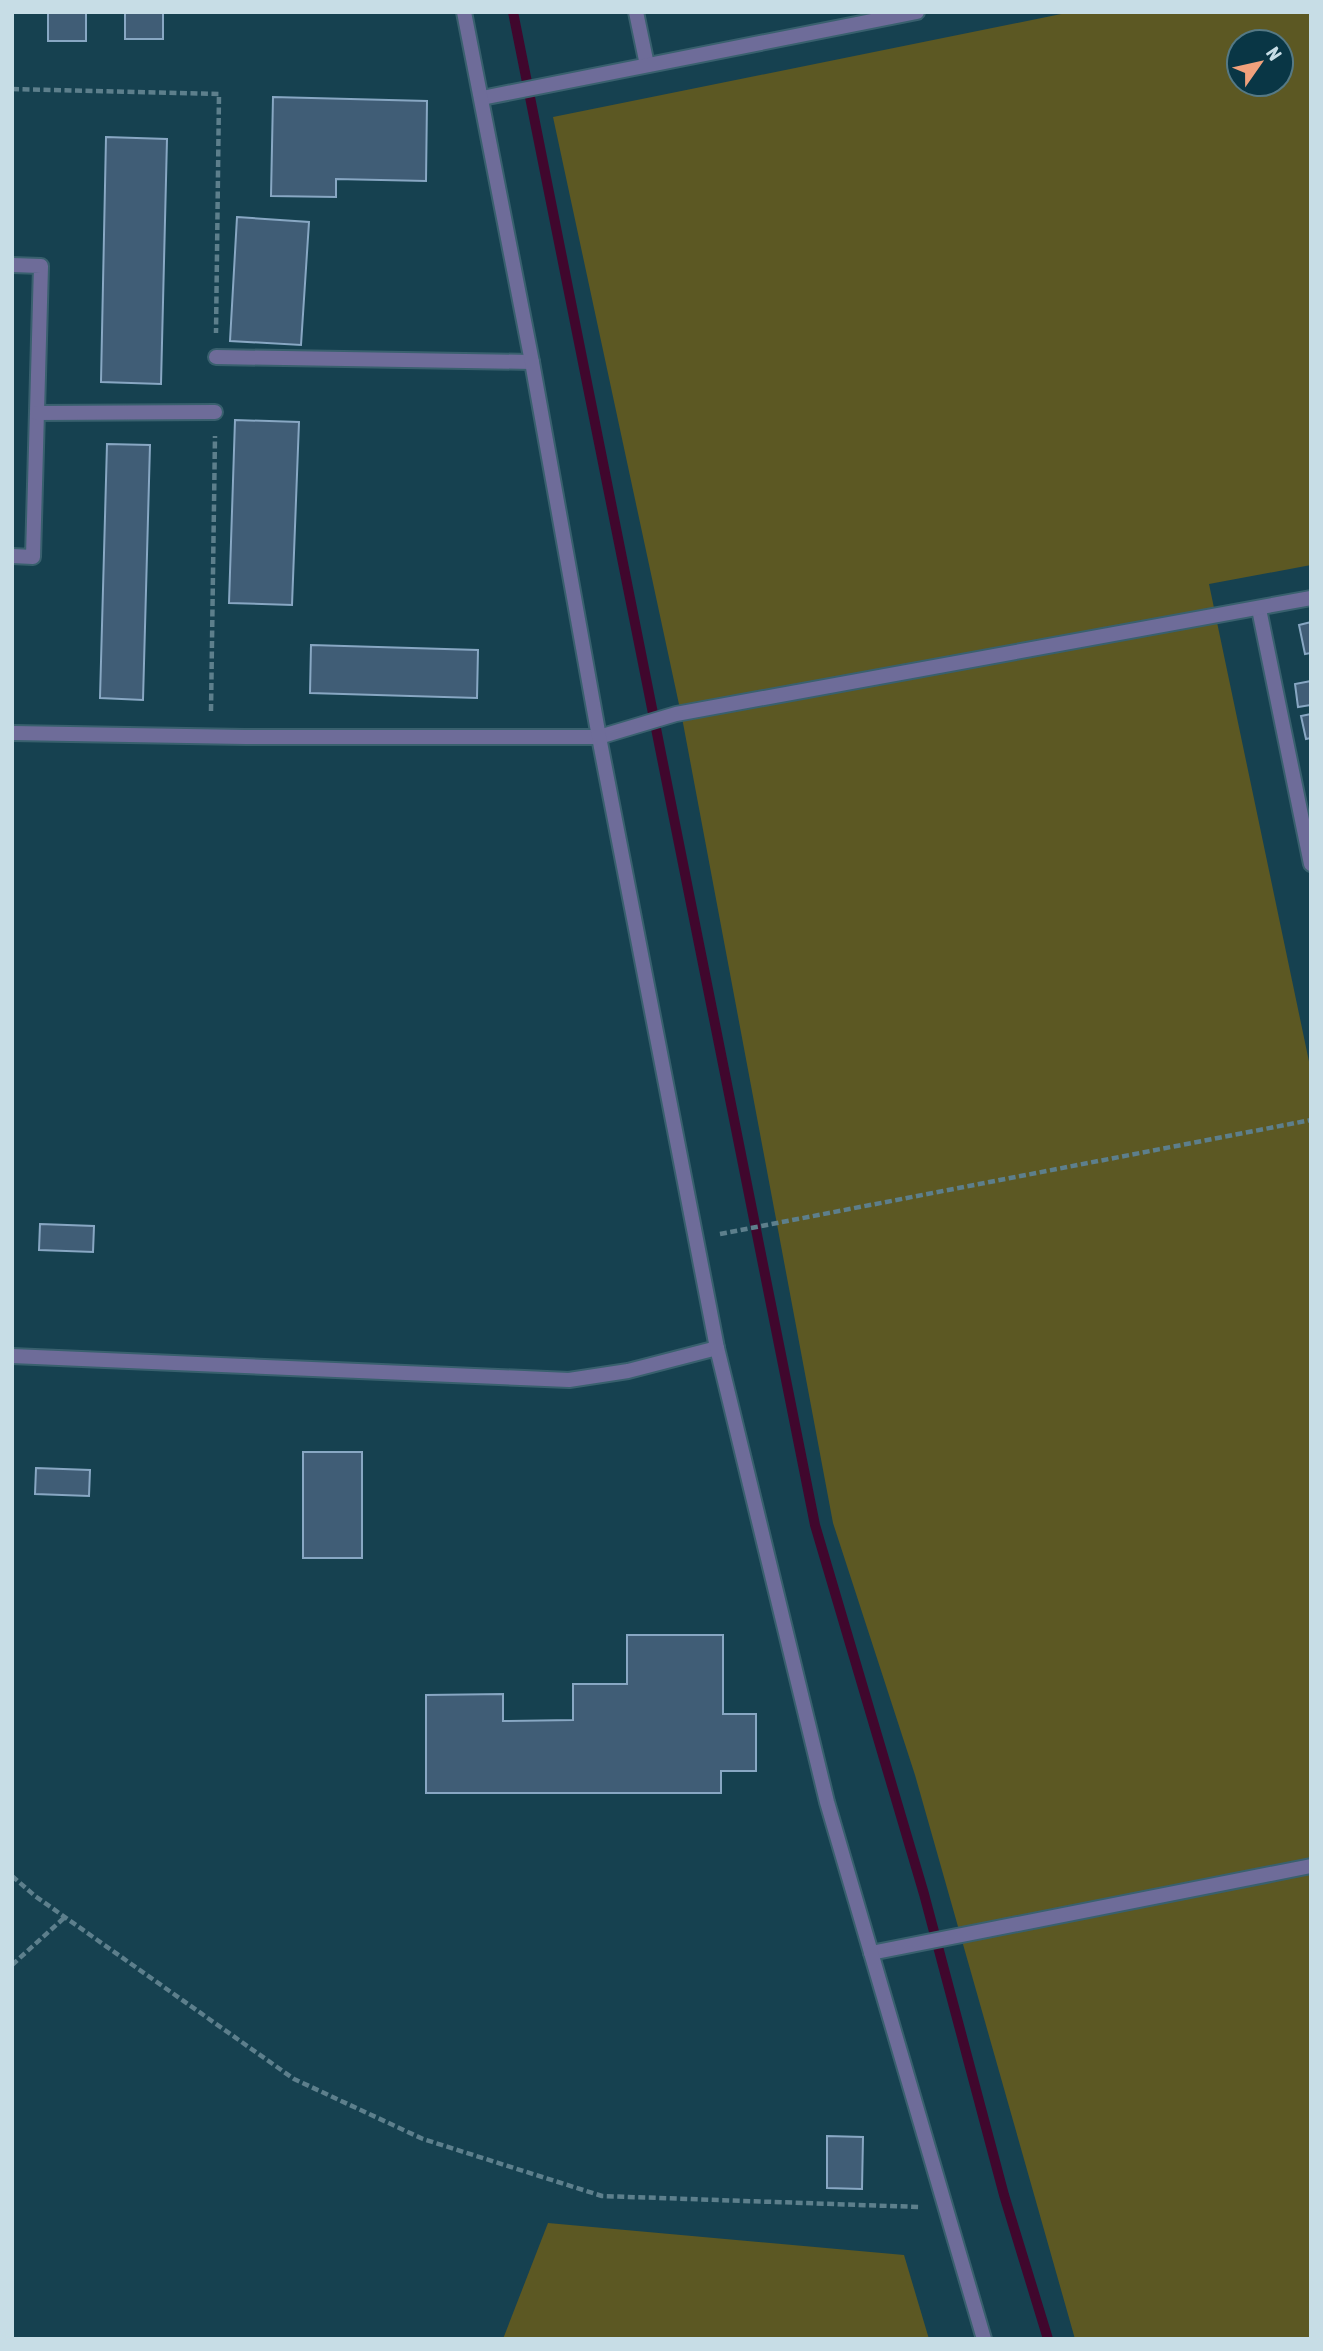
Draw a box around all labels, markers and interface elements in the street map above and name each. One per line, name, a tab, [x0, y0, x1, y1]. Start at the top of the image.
north arrow	[1225, 28, 1295, 98]
text: N	[1262, 43, 1286, 64]

